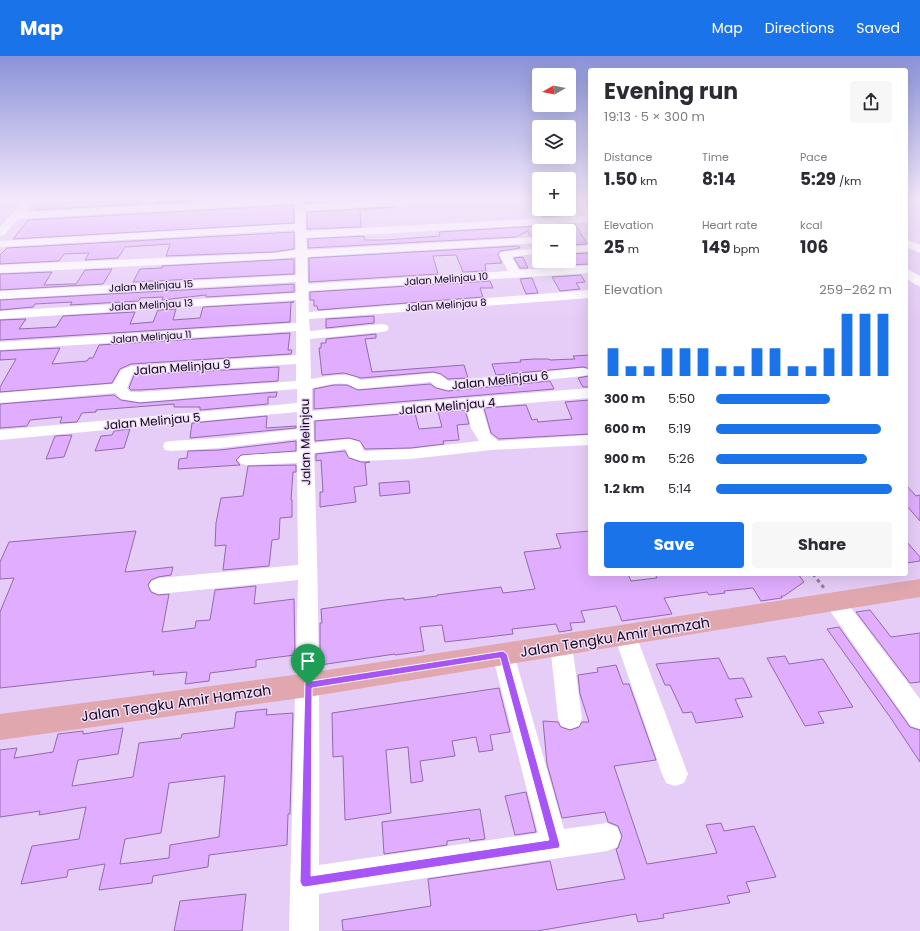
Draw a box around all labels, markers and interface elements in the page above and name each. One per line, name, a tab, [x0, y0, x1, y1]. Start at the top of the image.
text: Map	[20, 15, 63, 42]
text: Map	[712, 18, 743, 38]
text: Directions	[765, 18, 834, 38]
text: Saved	[856, 18, 900, 38]
north arrow	[532, 68, 576, 112]
map controls	[532, 68, 576, 268]
text: Evening run	[604, 76, 738, 107]
button: share	[850, 81, 892, 123]
text: 19:13 · 5 × 300 m	[604, 107, 705, 126]
button: layers	[532, 120, 576, 164]
text: Distance	[604, 149, 652, 165]
text: Time	[702, 149, 729, 165]
text: Pace	[800, 149, 827, 165]
text: 1.50	[604, 167, 637, 191]
text: 8:14	[702, 167, 736, 191]
text: 5:29	[800, 167, 836, 191]
button: +	[532, 172, 576, 216]
text: km	[637, 173, 657, 189]
text: /km	[836, 173, 861, 189]
text: Elevation	[604, 217, 654, 233]
text: Heart rate	[702, 217, 757, 233]
text: kcal	[800, 217, 822, 233]
button: −	[532, 224, 576, 268]
text: 25	[604, 235, 625, 259]
text: 149	[702, 235, 730, 259]
text: 106	[800, 235, 828, 259]
text: m	[625, 241, 639, 257]
text: bpm	[730, 241, 760, 257]
street label: Jalan Melinjau 10	[403, 269, 489, 289]
street label: Jalan Melinjau 15	[109, 276, 193, 296]
text: Elevation	[604, 280, 663, 299]
text: 259–262 m	[819, 280, 892, 299]
street label: Jalan Melinjau 13	[109, 295, 193, 315]
street label: Jalan Melinjau 8	[405, 295, 487, 315]
street label: Jalan Melinjau 11	[110, 327, 192, 347]
street label: Jalan Melinjau 9	[133, 355, 231, 379]
street label: Jalan Melinjau 6	[451, 366, 549, 394]
text: 300 m	[604, 389, 645, 408]
text: 5:50	[668, 389, 695, 408]
street label: Jalan Melinjau 4	[398, 393, 497, 419]
street label: Jalan Melinjau	[296, 399, 314, 485]
street label: Jalan Melinjau 5	[103, 408, 201, 434]
text: 600 m	[604, 419, 646, 438]
text: 5:19	[668, 419, 691, 438]
text: 900 m	[604, 449, 645, 468]
text: 5:26	[668, 449, 695, 468]
text: 1.2 km	[604, 479, 645, 498]
text: 5:14	[668, 479, 691, 498]
button: Save	[604, 522, 744, 568]
button: Share	[752, 522, 892, 568]
street label: Jalan Tengku Amir Hamzah	[519, 612, 711, 662]
pin	[291, 644, 325, 685]
icon: arrive	[297, 650, 319, 672]
street label: Jalan Tengku Amir Hamzah	[80, 680, 272, 726]

